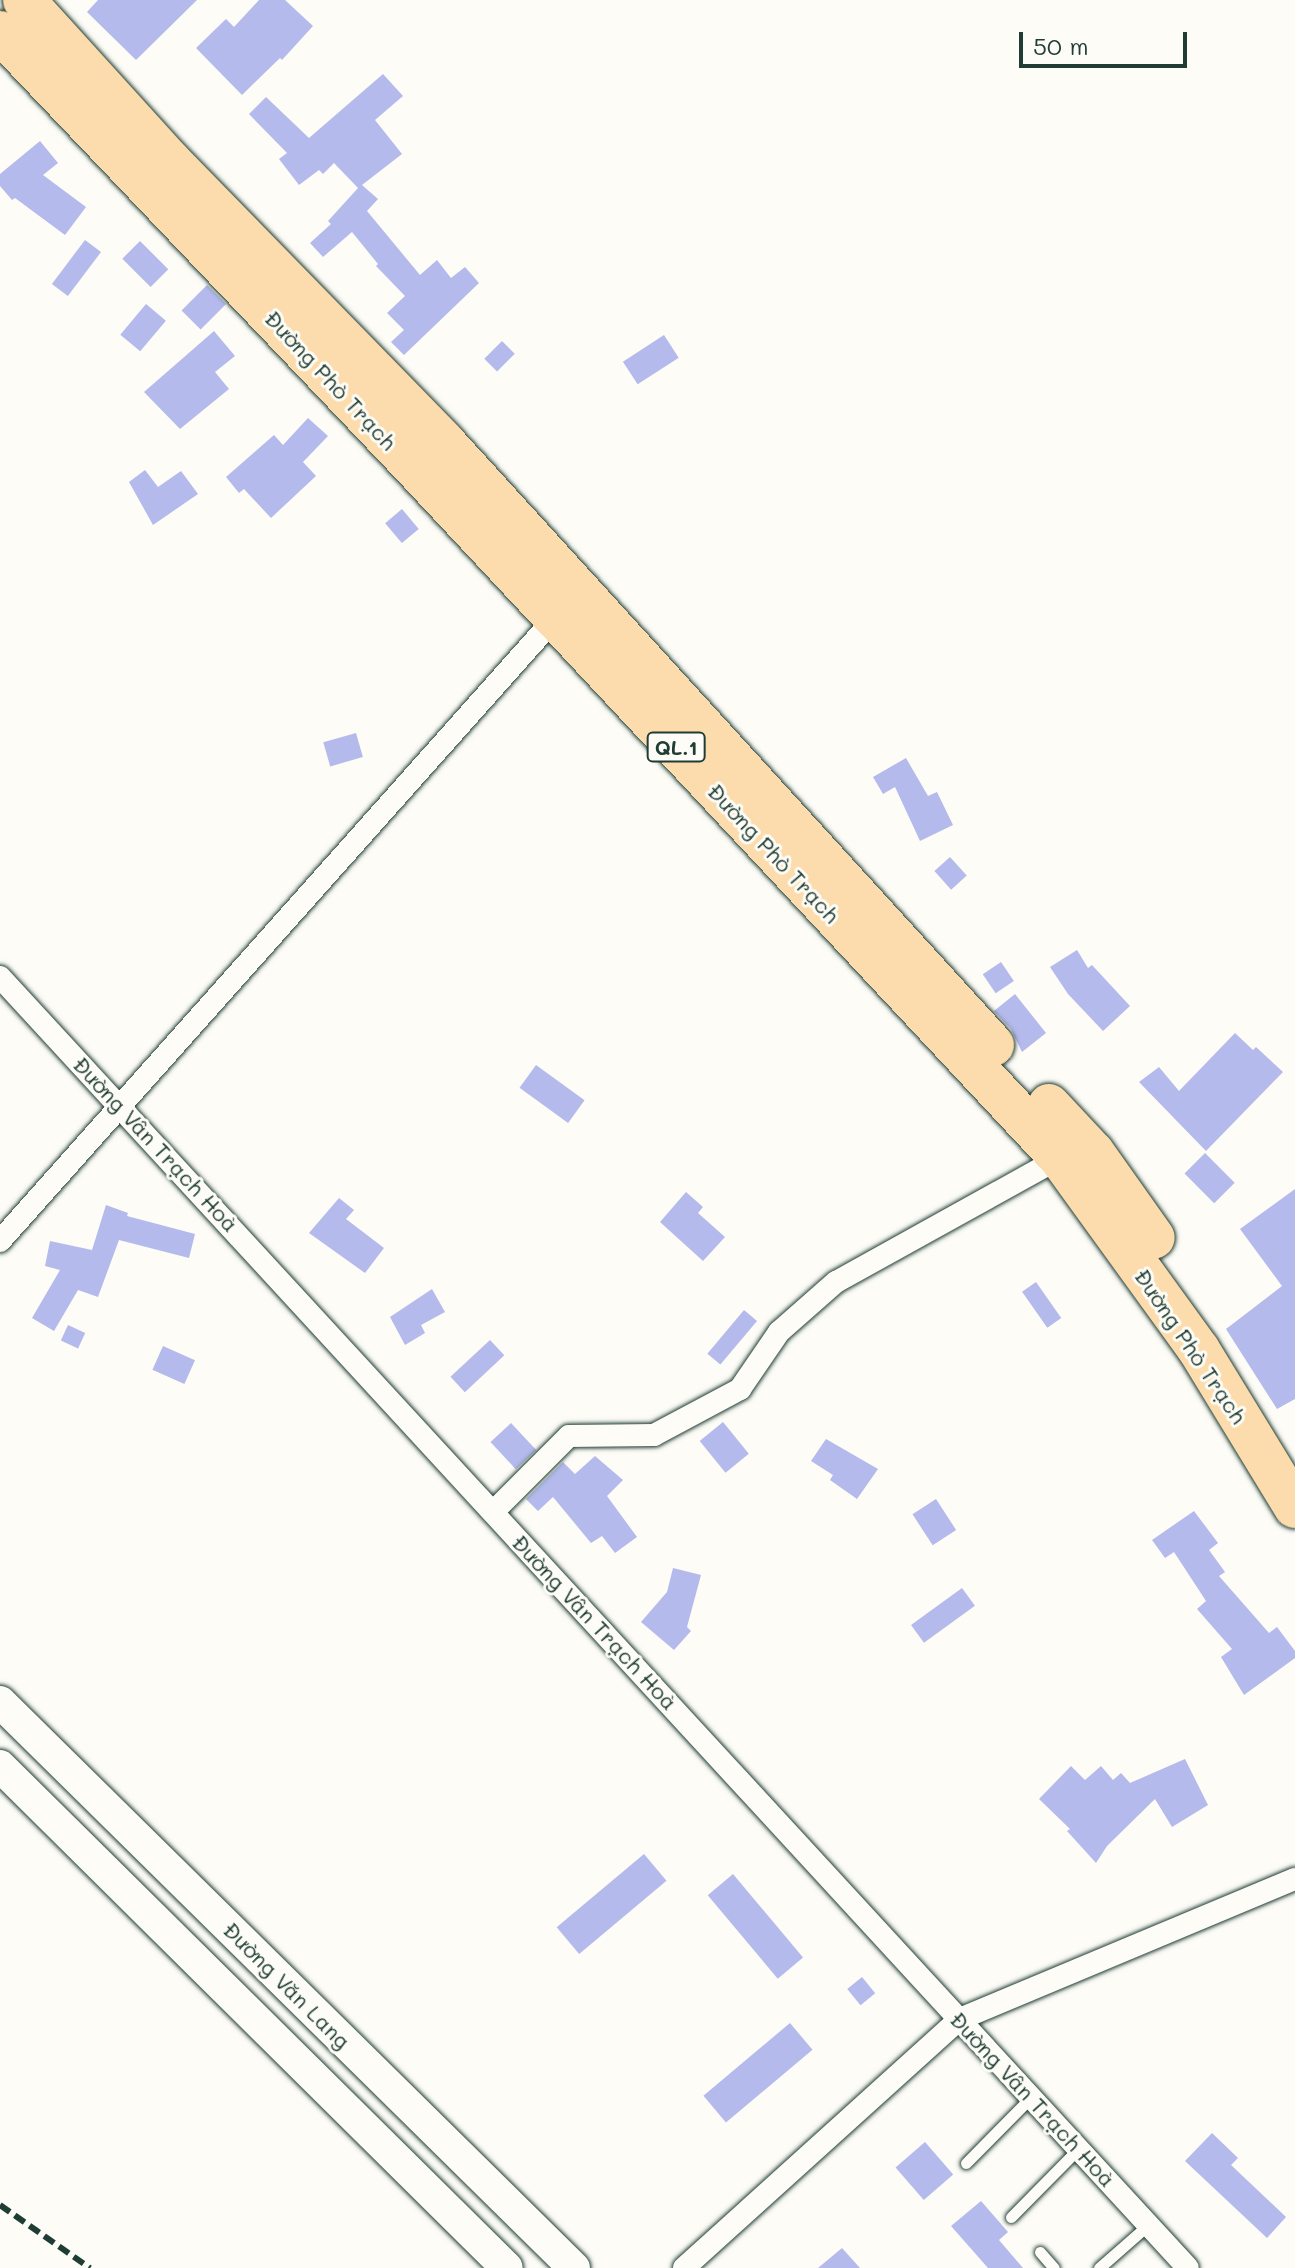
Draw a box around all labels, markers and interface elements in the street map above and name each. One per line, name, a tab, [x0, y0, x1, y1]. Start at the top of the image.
scale bar	[1023, 16, 1191, 66]
text: 50 m	[1033, 30, 1089, 61]
street label: Đường Phò Trạch	[260, 305, 402, 455]
road number: QL.1	[646, 731, 706, 763]
street label: Đường Phò Trạch	[703, 778, 845, 928]
street label: Đường Vân Trạch Hoà	[68, 1051, 244, 1237]
street label: Đường Phò Trạch	[1129, 1264, 1253, 1428]
street label: Đường Vân Trạch Hoà	[507, 1529, 683, 1715]
street label: Đường Văn Lang	[218, 1916, 356, 2054]
street label: Đường Vân Trạch Hoà	[945, 2006, 1121, 2192]

